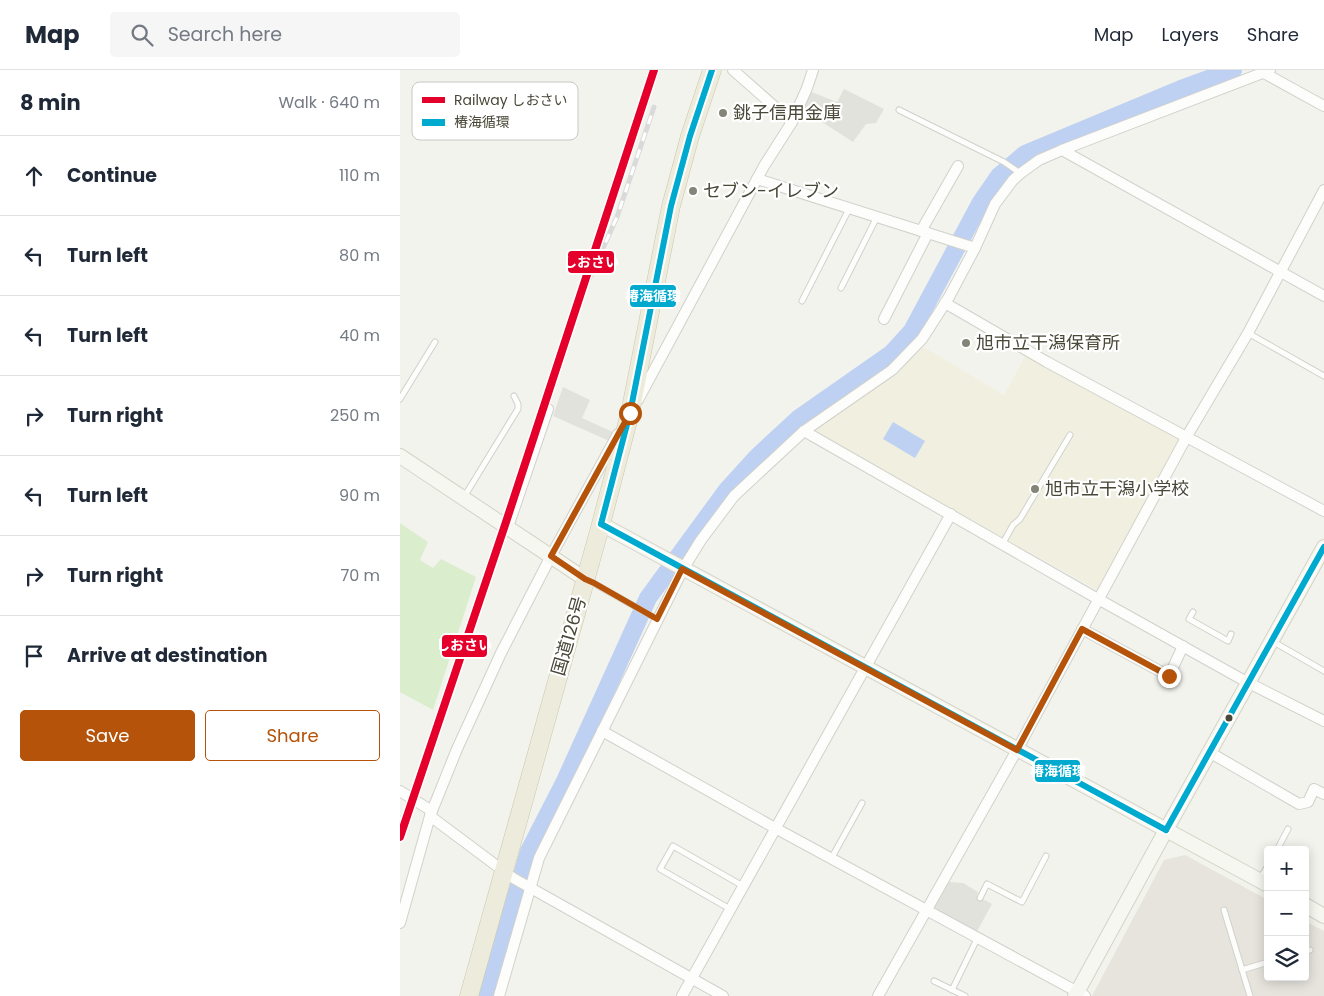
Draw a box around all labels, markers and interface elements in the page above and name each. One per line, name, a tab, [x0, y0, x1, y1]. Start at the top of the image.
search box	[110, 12, 460, 57]
text: Map	[25, 18, 80, 51]
icon: search	[128, 21, 156, 49]
text: Search here	[168, 21, 282, 48]
text: Map	[1094, 22, 1134, 47]
text: Layers	[1162, 22, 1219, 47]
text: Share	[1247, 22, 1299, 47]
legend	[412, 82, 578, 140]
text: 8 min	[20, 88, 81, 117]
text: Railway しおさい	[454, 90, 567, 110]
text: Walk · 640 m	[278, 91, 380, 114]
place label: 銚子信用金庫	[733, 100, 841, 125]
marker: 銚子信用金庫	[717, 107, 729, 119]
text: 椿海循環	[454, 112, 510, 132]
icon: ahead	[20, 162, 48, 190]
text: Continue	[67, 162, 157, 189]
text: 110 m	[339, 164, 380, 187]
place label: セブン-イレブン	[703, 178, 839, 203]
marker: セブン-イレブン	[687, 185, 699, 197]
icon: left	[20, 242, 48, 270]
text: Turn left	[67, 242, 148, 269]
text: 80 m	[339, 244, 380, 267]
line badge: しおさい	[567, 250, 615, 274]
text: しおさい	[563, 252, 619, 272]
line badge: 椿海循環	[629, 284, 677, 308]
text: 椿海循環	[625, 286, 681, 306]
icon: left	[20, 322, 48, 350]
text: Turn left	[67, 322, 148, 349]
text: 40 m	[339, 324, 380, 347]
place label: 旭市立干潟保育所	[976, 330, 1120, 355]
marker: 旭市立干潟保育所	[960, 337, 972, 349]
icon: right	[20, 402, 48, 430]
text: Turn right	[67, 402, 163, 429]
route start	[619, 402, 642, 425]
text: 250 m	[330, 404, 380, 427]
place label: 旭市立干潟小学校	[1045, 476, 1189, 501]
icon: left	[20, 482, 48, 510]
text: Turn left	[67, 482, 148, 509]
marker: 旭市立干潟小学校	[1029, 483, 1041, 495]
text: 90 m	[339, 484, 380, 507]
icon: right	[20, 562, 48, 590]
text: Turn right	[67, 562, 163, 589]
text: 70 m	[340, 564, 380, 587]
street label: 国道126号	[545, 593, 592, 679]
line badge: しおさい	[441, 634, 488, 658]
text: しおさい	[436, 635, 492, 655]
icon: arrive	[20, 642, 48, 670]
text: Arrive at destination	[67, 642, 268, 669]
route end	[1158, 665, 1181, 688]
button: Save	[20, 710, 195, 761]
button: Share	[205, 710, 380, 761]
unlabelled marker	[1224, 713, 1234, 723]
line badge: 椿海循環	[1034, 759, 1081, 783]
text: 椿海循環	[1030, 761, 1086, 781]
map controls	[1264, 846, 1309, 981]
button: +	[1264, 846, 1309, 891]
button: −	[1264, 891, 1309, 936]
button: layers	[1264, 936, 1309, 981]

